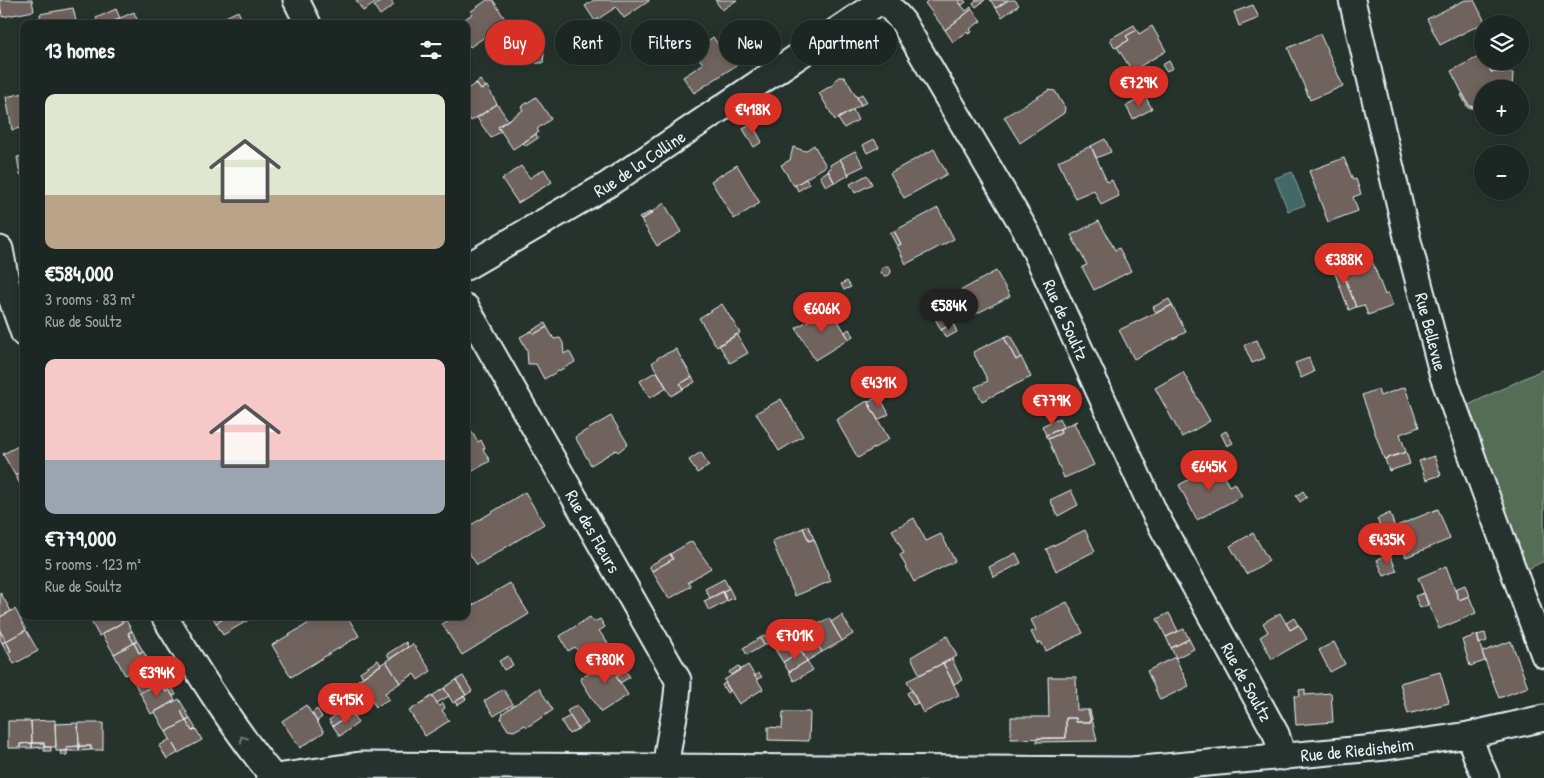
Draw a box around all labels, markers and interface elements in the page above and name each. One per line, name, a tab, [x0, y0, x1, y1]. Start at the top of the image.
map controls	[1474, 15, 1529, 200]
button: layers	[1474, 15, 1529, 70]
chip: Buy	[485, 20, 545, 65]
chip: Rent	[555, 20, 621, 65]
chip: Filters	[631, 20, 709, 65]
chip: New	[719, 20, 781, 65]
chip: Apartment	[791, 20, 897, 65]
text: 13 homes	[45, 36, 115, 65]
icon: filters	[417, 36, 445, 64]
pin: €729K	[1104, 66, 1174, 108]
text: €729K	[1120, 71, 1158, 93]
button: +	[1474, 80, 1529, 135]
pin: €418K	[718, 92, 788, 135]
text: €418K	[736, 98, 770, 120]
street label: Rue de la Colline	[589, 124, 690, 203]
icon: home	[200, 126, 290, 216]
button: −	[1474, 145, 1529, 200]
pin: €388K	[1309, 242, 1379, 285]
text: €388K	[1325, 248, 1363, 270]
text: €584,000	[45, 259, 113, 288]
street label: Rue de Soultz	[1037, 275, 1096, 364]
text: 3 rooms · 83 m²	[45, 288, 135, 310]
pin: €584K	[914, 288, 984, 331]
street label: Rue Bellevue	[1409, 290, 1454, 373]
pin: €606K	[787, 292, 857, 334]
text: €584K	[931, 294, 967, 316]
text: €606K	[804, 297, 840, 319]
text: Rue de Soultz	[45, 310, 122, 332]
pin: €431K	[844, 366, 914, 408]
text: €431K	[861, 371, 897, 393]
pin: €779K	[1017, 384, 1087, 426]
text: €779K	[1033, 389, 1071, 411]
icon: home	[200, 391, 290, 481]
pin: €645K	[1174, 450, 1244, 492]
text: €645K	[1191, 455, 1227, 477]
street label: Rue des Fleurs	[560, 485, 627, 577]
pin: €435K	[1352, 522, 1422, 565]
text: €779,000	[45, 524, 116, 553]
text: €435K	[1369, 528, 1405, 550]
text: 5 rooms · 123 m²	[45, 553, 141, 575]
text: Rue de Soultz	[45, 575, 122, 597]
pin: €701K	[760, 618, 830, 661]
text: €701K	[777, 624, 813, 646]
street label: Rue de Soultz	[1215, 638, 1279, 726]
pin: €780K	[570, 642, 640, 685]
text: €780K	[586, 648, 624, 670]
pin: €394K	[122, 656, 192, 698]
text: €394K	[139, 661, 175, 683]
pin: €415K	[311, 682, 381, 725]
text: €415K	[329, 688, 363, 710]
street label: Rue de Riedisheim	[1299, 731, 1415, 767]
one-way arrow	[240, 736, 249, 745]

